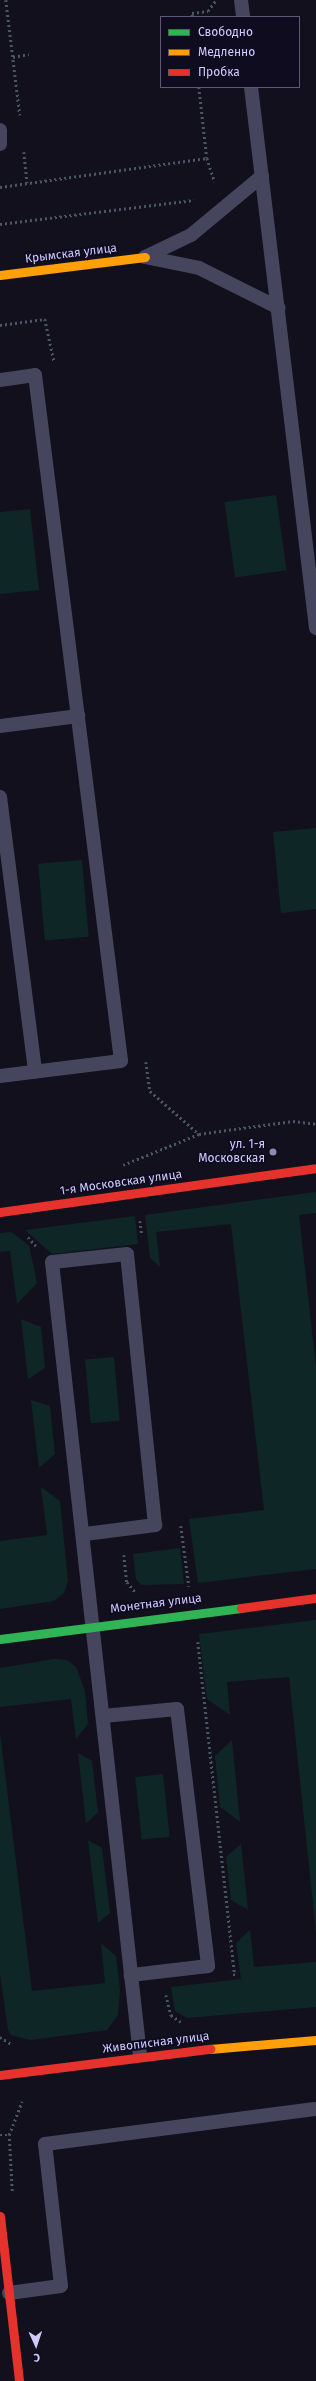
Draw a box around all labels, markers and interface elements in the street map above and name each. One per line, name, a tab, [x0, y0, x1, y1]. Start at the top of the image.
legend	[160, 16, 300, 88]
text: Свободно	[198, 25, 253, 39]
text: Медленно	[198, 45, 255, 59]
text: Пробка	[198, 65, 240, 79]
street label: Крымская улица	[24, 241, 118, 267]
place label: ул. 1-я Московская	[198, 1138, 265, 1166]
marker: ул. 1-я Московская	[268, 1147, 278, 1157]
street label: 1-я Московская улица	[59, 1167, 183, 1199]
street label: Монетная улица	[109, 1591, 203, 1617]
street label: Живописная улица	[102, 2029, 210, 2057]
north arrow	[16, 2325, 56, 2365]
text: С	[33, 2351, 40, 2364]

